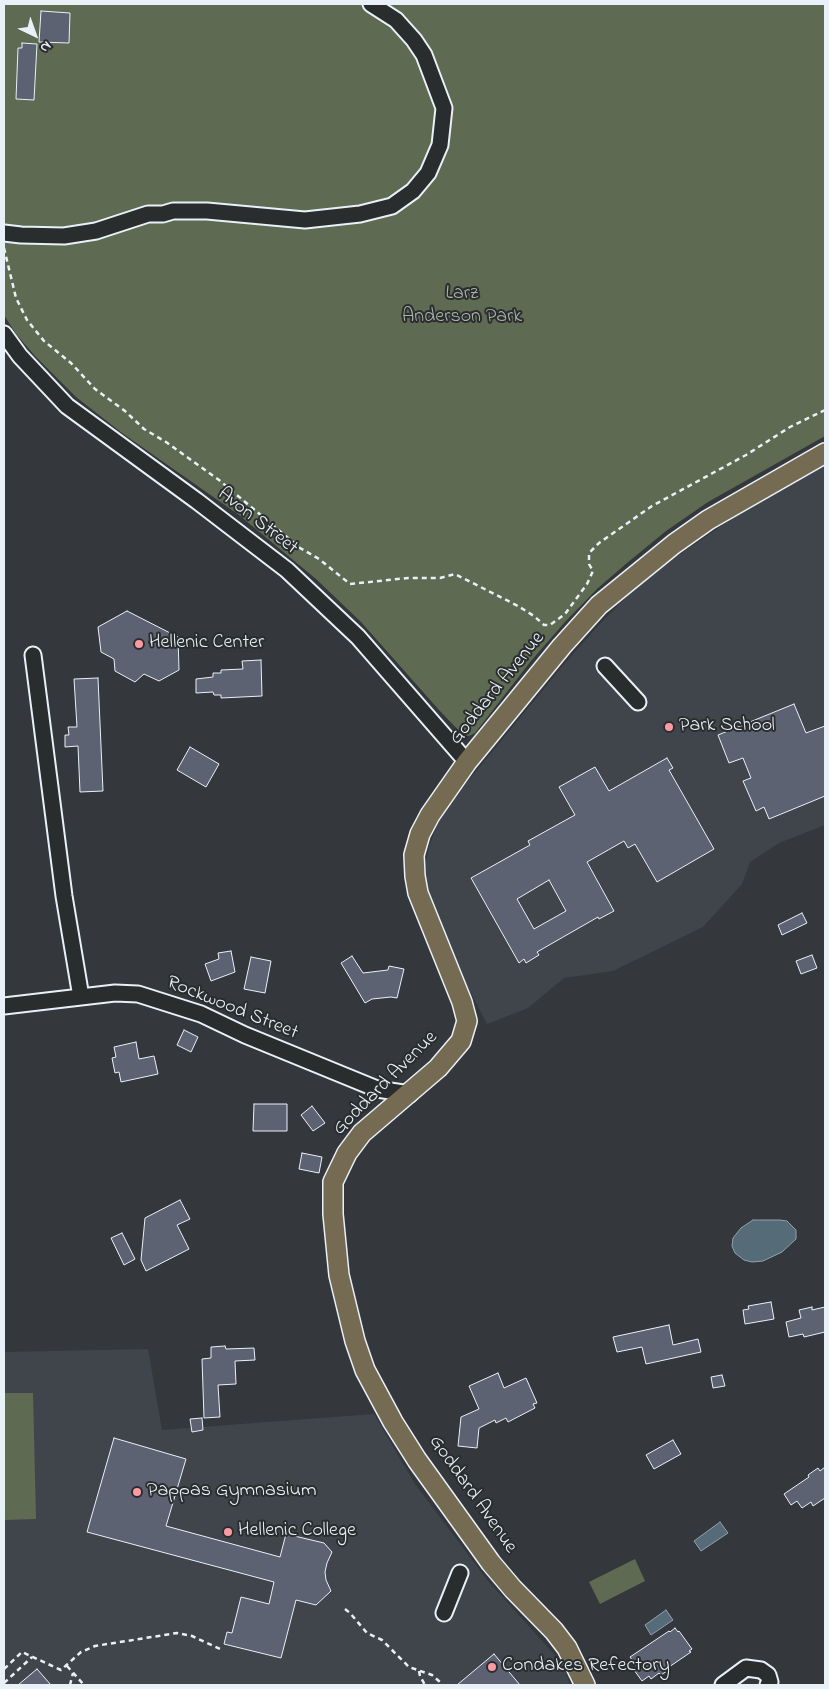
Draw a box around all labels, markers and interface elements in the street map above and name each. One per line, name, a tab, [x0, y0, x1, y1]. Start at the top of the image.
north arrow	[10, 10, 60, 60]
text: N	[35, 36, 56, 57]
park label: Larz Anderson Park	[402, 283, 522, 330]
street label: Avon Street	[212, 483, 302, 561]
street label: Goddard Avenue	[445, 628, 551, 750]
place label: Hellenic Center	[149, 632, 264, 656]
marker: Hellenic Center	[133, 638, 145, 650]
place label: Park School	[679, 715, 775, 739]
marker: Park School	[663, 721, 675, 733]
street label: Rockwood Street	[163, 972, 301, 1046]
street label: Goddard Avenue	[329, 1027, 443, 1141]
street label: Goddard Avenue	[422, 1431, 522, 1559]
place label: Pappas Gymnasium	[147, 1480, 316, 1504]
marker: Pappas Gymnasium	[131, 1486, 143, 1498]
place label: Hellenic College	[238, 1520, 356, 1544]
marker: Hellenic College	[222, 1526, 234, 1538]
place label: Condakes Refectory	[502, 1655, 670, 1679]
marker: Condakes Refectory	[486, 1661, 498, 1673]

